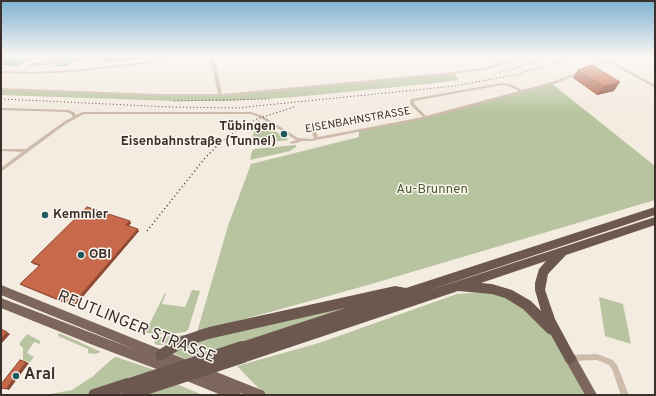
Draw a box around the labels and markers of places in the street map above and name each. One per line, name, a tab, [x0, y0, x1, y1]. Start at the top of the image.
place label: Tübingen Eisenbahnstraße (Tunnel)	[121, 119, 276, 150]
marker: Tübingen Eisenbahnstraße (Tunnel)	[279, 129, 289, 139]
place label: Kemmler	[53, 207, 108, 223]
marker: Kemmler	[40, 210, 50, 220]
place label: OBI	[89, 247, 111, 263]
marker: OBI	[76, 250, 86, 260]
place label: Aral	[24, 366, 56, 386]
marker: Aral	[11, 371, 21, 381]

